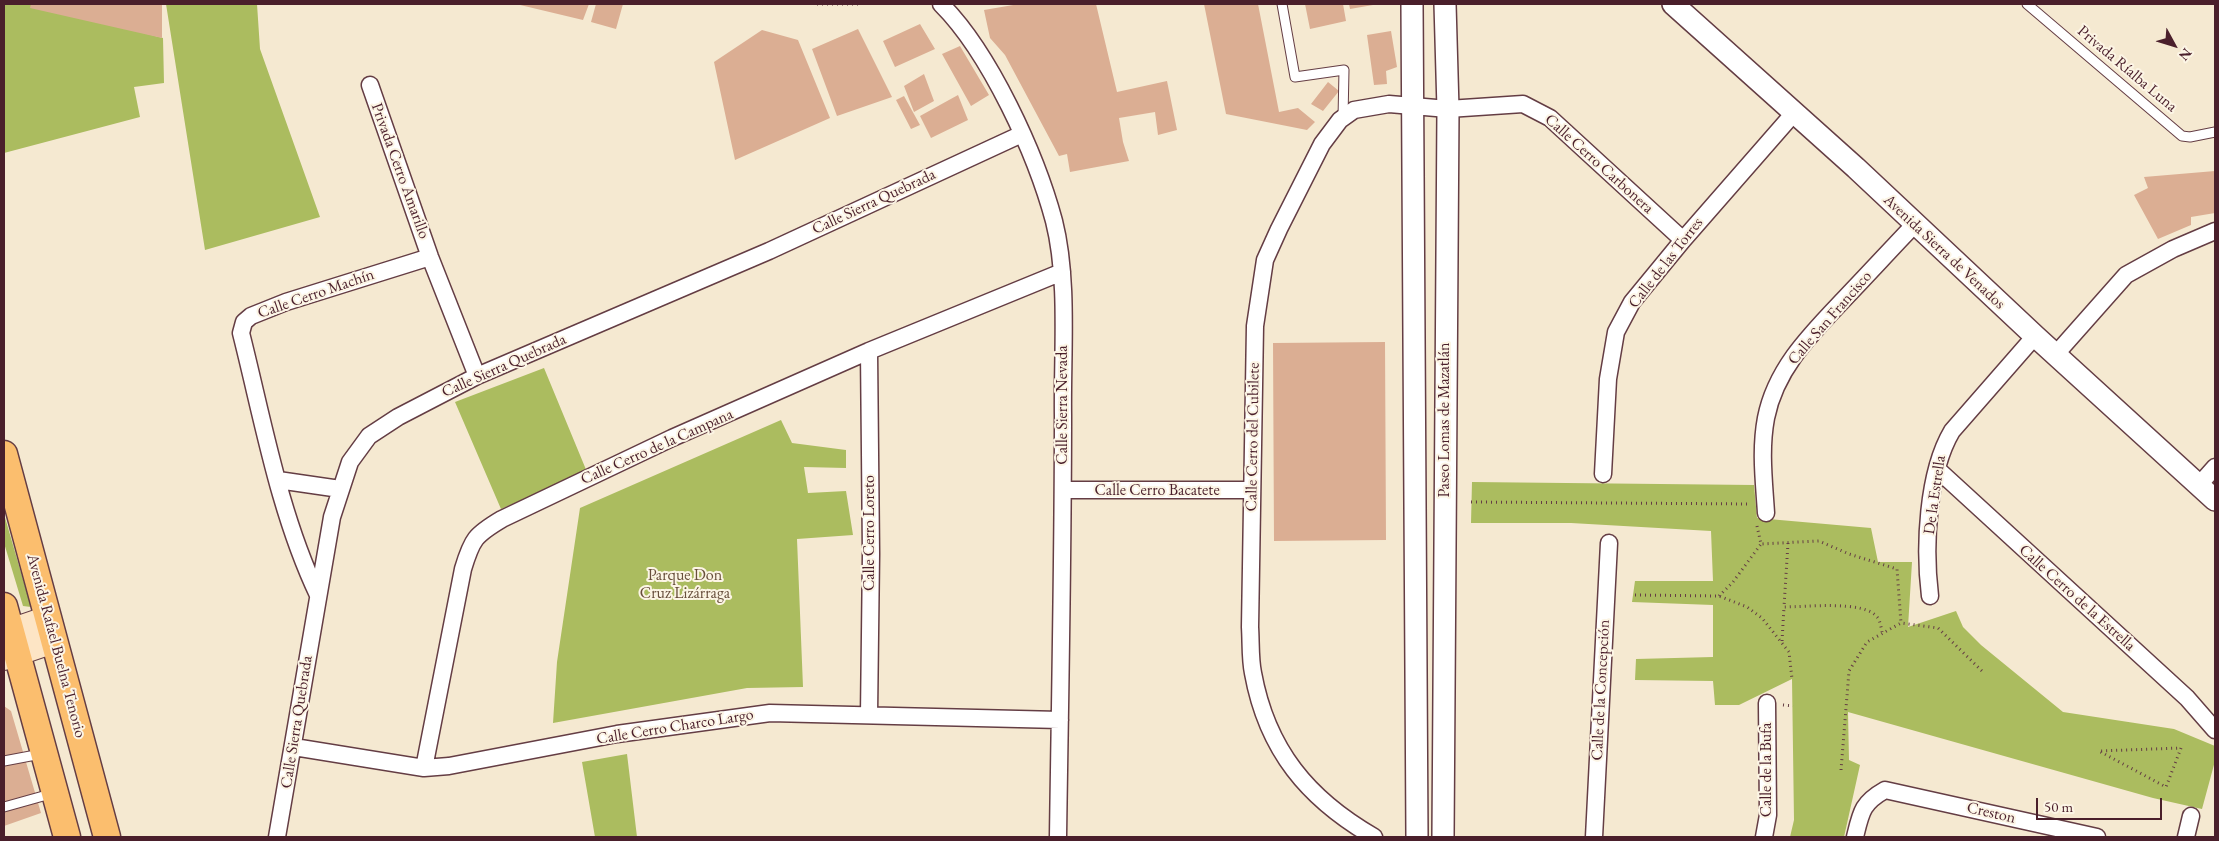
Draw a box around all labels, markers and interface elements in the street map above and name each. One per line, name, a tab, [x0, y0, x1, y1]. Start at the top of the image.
north arrow	[2149, 20, 2199, 70]
street label: Privada Ríalba Luna	[2073, 22, 2181, 116]
text: N	[2175, 44, 2196, 64]
street label: Privada Cerro Amarillo	[367, 100, 433, 242]
street label: Calle Cerro Carbonera	[1541, 110, 1657, 218]
street label: Calle Sierra Quebrada	[809, 165, 939, 239]
street label: Avenida Sierra de Venados	[1879, 191, 2009, 313]
street label: Calle de las Torres	[1625, 214, 1707, 312]
street label: Calle Cerro Machín	[255, 265, 377, 323]
street label: Calle San Francisco	[1784, 267, 1876, 369]
street label: Calle Sierra Quebrada	[439, 330, 569, 402]
street label: Paseo Lomas de Mazatlán	[1435, 342, 1455, 498]
street label: Calle Sierra Nevada	[1053, 345, 1073, 465]
street label: Calle Cerro del Cubilete	[1242, 362, 1264, 512]
street label: Calle Cerro de la Campana	[578, 405, 736, 489]
street label: De la Estrella	[1920, 454, 1950, 536]
street label: Calle Cerro Loreto	[860, 475, 880, 591]
street label: Calle Cerro Bacatete	[1094, 481, 1220, 501]
street label: Calle Cerro de la Estrella	[2015, 541, 2139, 655]
street label: Avenida Rafael Buelna Tenorio	[22, 552, 90, 740]
park label: Parque Don Cruz Lizárraga	[640, 566, 730, 604]
street label: Calle de la Concepción	[1588, 619, 1614, 761]
street label: Calle Sierra Quebrada	[277, 654, 317, 790]
street label: Calle Cerro Charco Largo	[595, 705, 755, 749]
street label: Calle de la Bufa	[1757, 723, 1777, 817]
scale bar	[2039, 788, 2165, 820]
text: 50 m	[2044, 797, 2073, 816]
street label: Creston	[1965, 798, 2017, 828]

